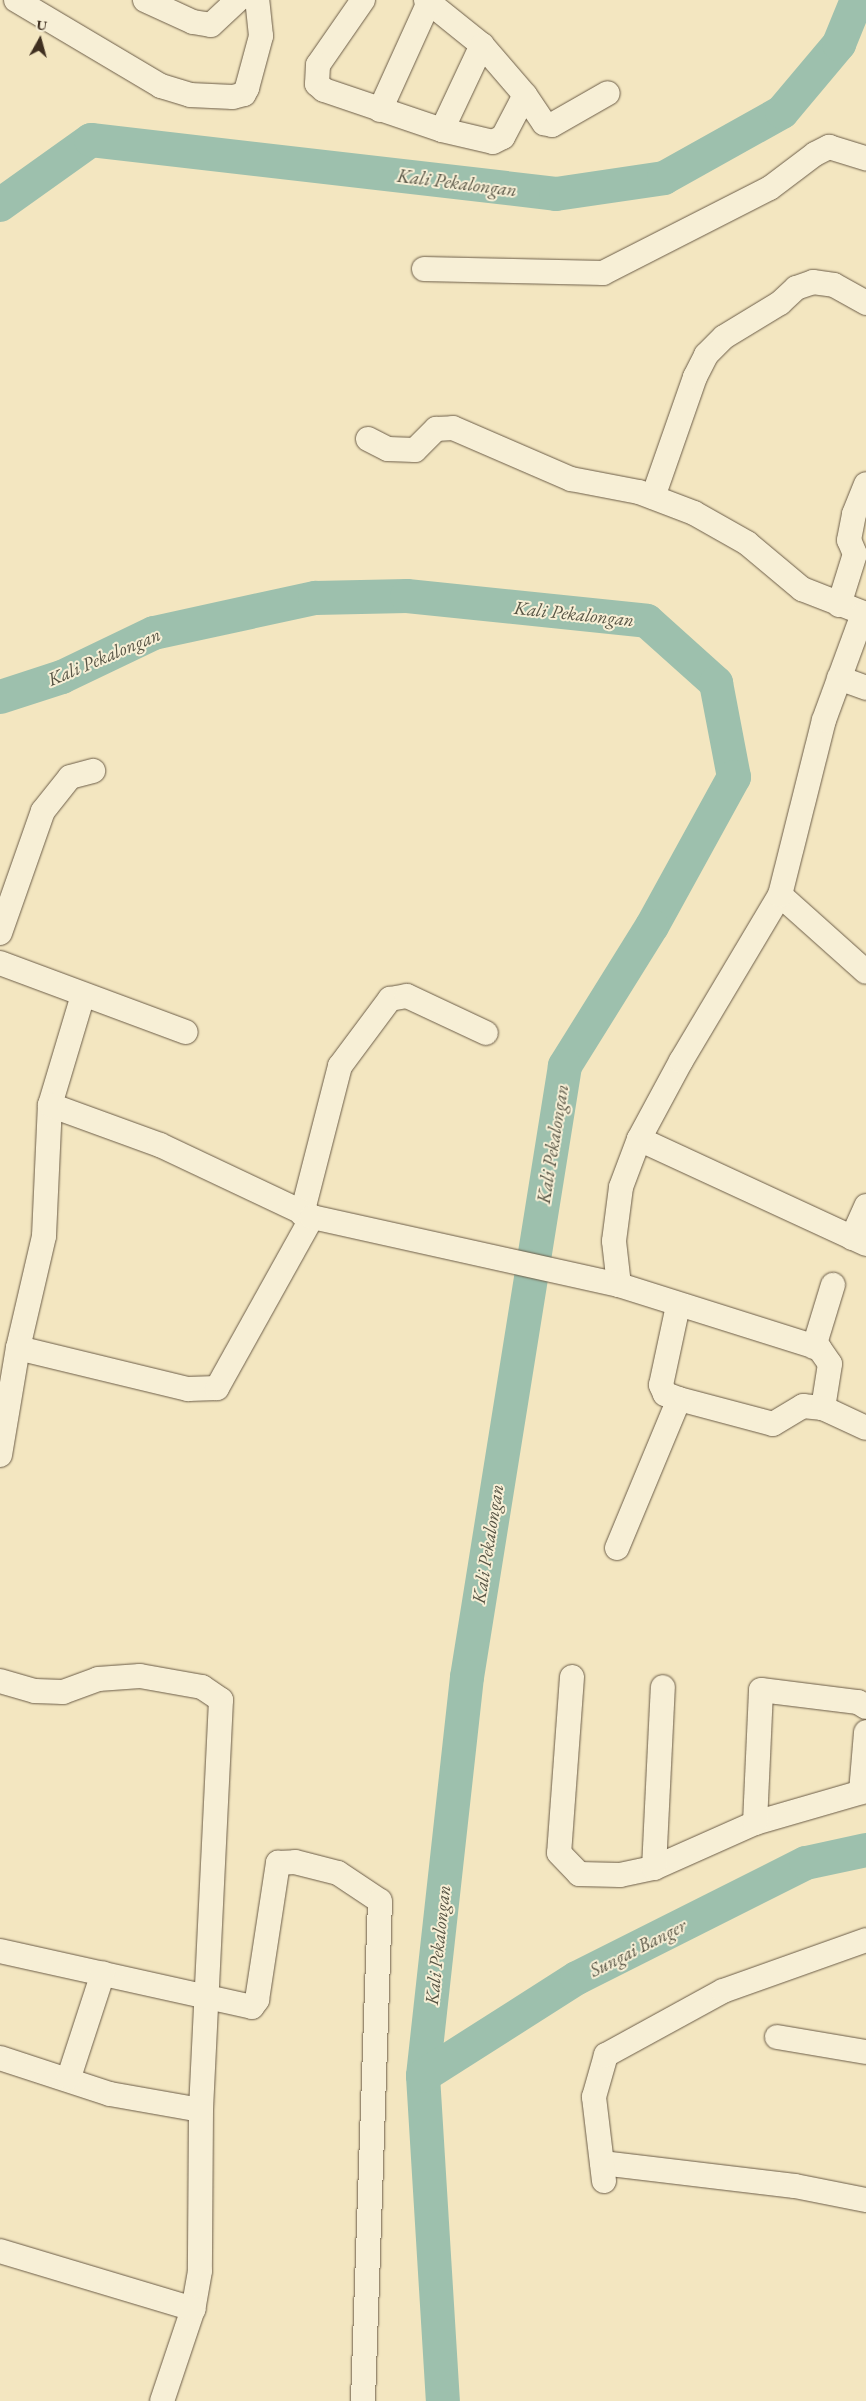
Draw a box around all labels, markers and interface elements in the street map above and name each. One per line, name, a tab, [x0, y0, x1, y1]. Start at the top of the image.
north arrow	[15, 15, 65, 65]
text: U	[36, 16, 48, 35]
water label: Kali Pekalongan	[396, 164, 518, 202]
water label: Kali Pekalongan	[513, 596, 635, 632]
water label: Kali Pekalongan	[44, 623, 164, 691]
water label: Kali Pekalongan	[532, 1083, 574, 1205]
water label: Kali Pekalongan	[467, 1483, 509, 1605]
water label: Kali Pekalongan	[420, 1884, 456, 2006]
water label: Sungai Banger	[586, 1914, 690, 1982]

